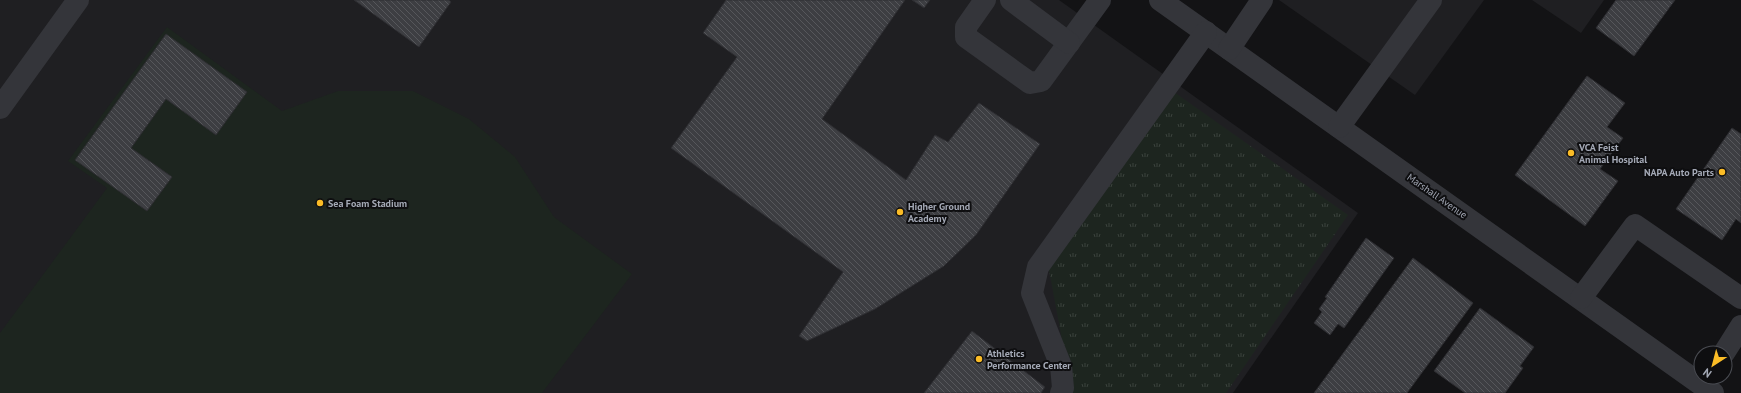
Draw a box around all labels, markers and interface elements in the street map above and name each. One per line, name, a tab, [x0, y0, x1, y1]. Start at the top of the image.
place label: VCA Feist Animal Hospital	[1578, 141, 1647, 166]
marker: VCA Feist Animal Hospital	[1566, 148, 1576, 158]
place label: NAPA Auto Parts	[1644, 166, 1714, 179]
marker: NAPA Auto Parts	[1717, 167, 1727, 177]
street label: Marshall Avenue	[1404, 171, 1470, 221]
place label: Sea Foam Stadium	[328, 197, 407, 210]
marker: Sea Foam Stadium	[315, 198, 325, 208]
place label: Higher Ground Academy	[908, 200, 970, 225]
marker: Higher Ground Academy	[895, 207, 905, 217]
north arrow	[1693, 345, 1733, 385]
place label: Athletics Performance Center	[987, 347, 1071, 372]
marker: Athletics Performance Center	[974, 354, 984, 364]
text: N	[1700, 365, 1714, 381]

